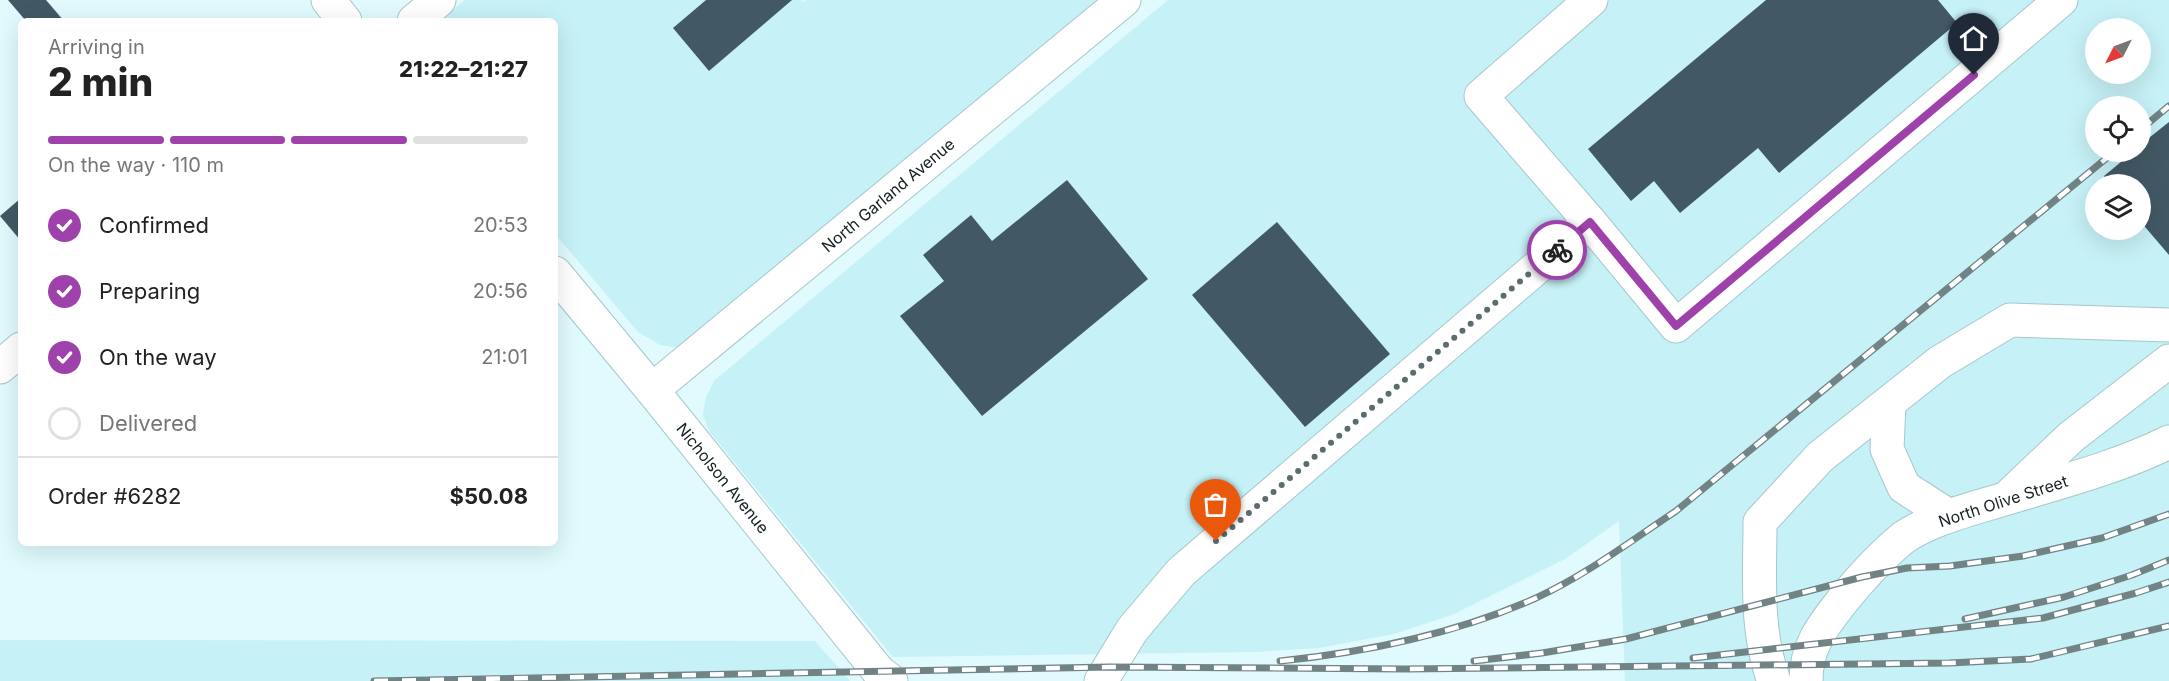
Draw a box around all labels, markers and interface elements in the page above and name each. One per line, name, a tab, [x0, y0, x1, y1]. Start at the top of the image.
pin	[1948, 13, 1999, 75]
north arrow	[2085, 18, 2151, 84]
map controls	[2085, 18, 2151, 240]
icon: home	[1957, 22, 1990, 55]
text: Arriving in	[48, 35, 145, 59]
text: 21:22–21:27	[399, 56, 528, 82]
text: 2 min	[48, 58, 153, 105]
button: locate	[2085, 96, 2151, 162]
street label: North Garland Avenue	[818, 134, 958, 256]
text: On the way · 110 m	[48, 153, 224, 177]
button: layers	[2085, 174, 2151, 240]
icon: check	[48, 209, 81, 242]
text: Confirmed	[99, 212, 209, 238]
text: 20:53	[473, 213, 528, 237]
courier	[1527, 220, 1587, 280]
icon: bike	[1541, 234, 1574, 267]
icon: check	[48, 275, 81, 308]
text: Preparing	[99, 278, 200, 304]
text: 20:56	[473, 279, 528, 303]
icon: check	[48, 341, 81, 374]
text: On the way	[99, 344, 217, 370]
text: 21:01	[481, 345, 528, 369]
text: Delivered	[99, 410, 197, 436]
street label: Nicholson Avenue	[672, 419, 774, 537]
street label: North Olive Street	[1936, 471, 2070, 531]
pin	[1190, 479, 1241, 541]
text: Order #6282	[48, 483, 182, 509]
text: $50.08	[449, 483, 528, 509]
icon: bag	[1199, 488, 1232, 521]

